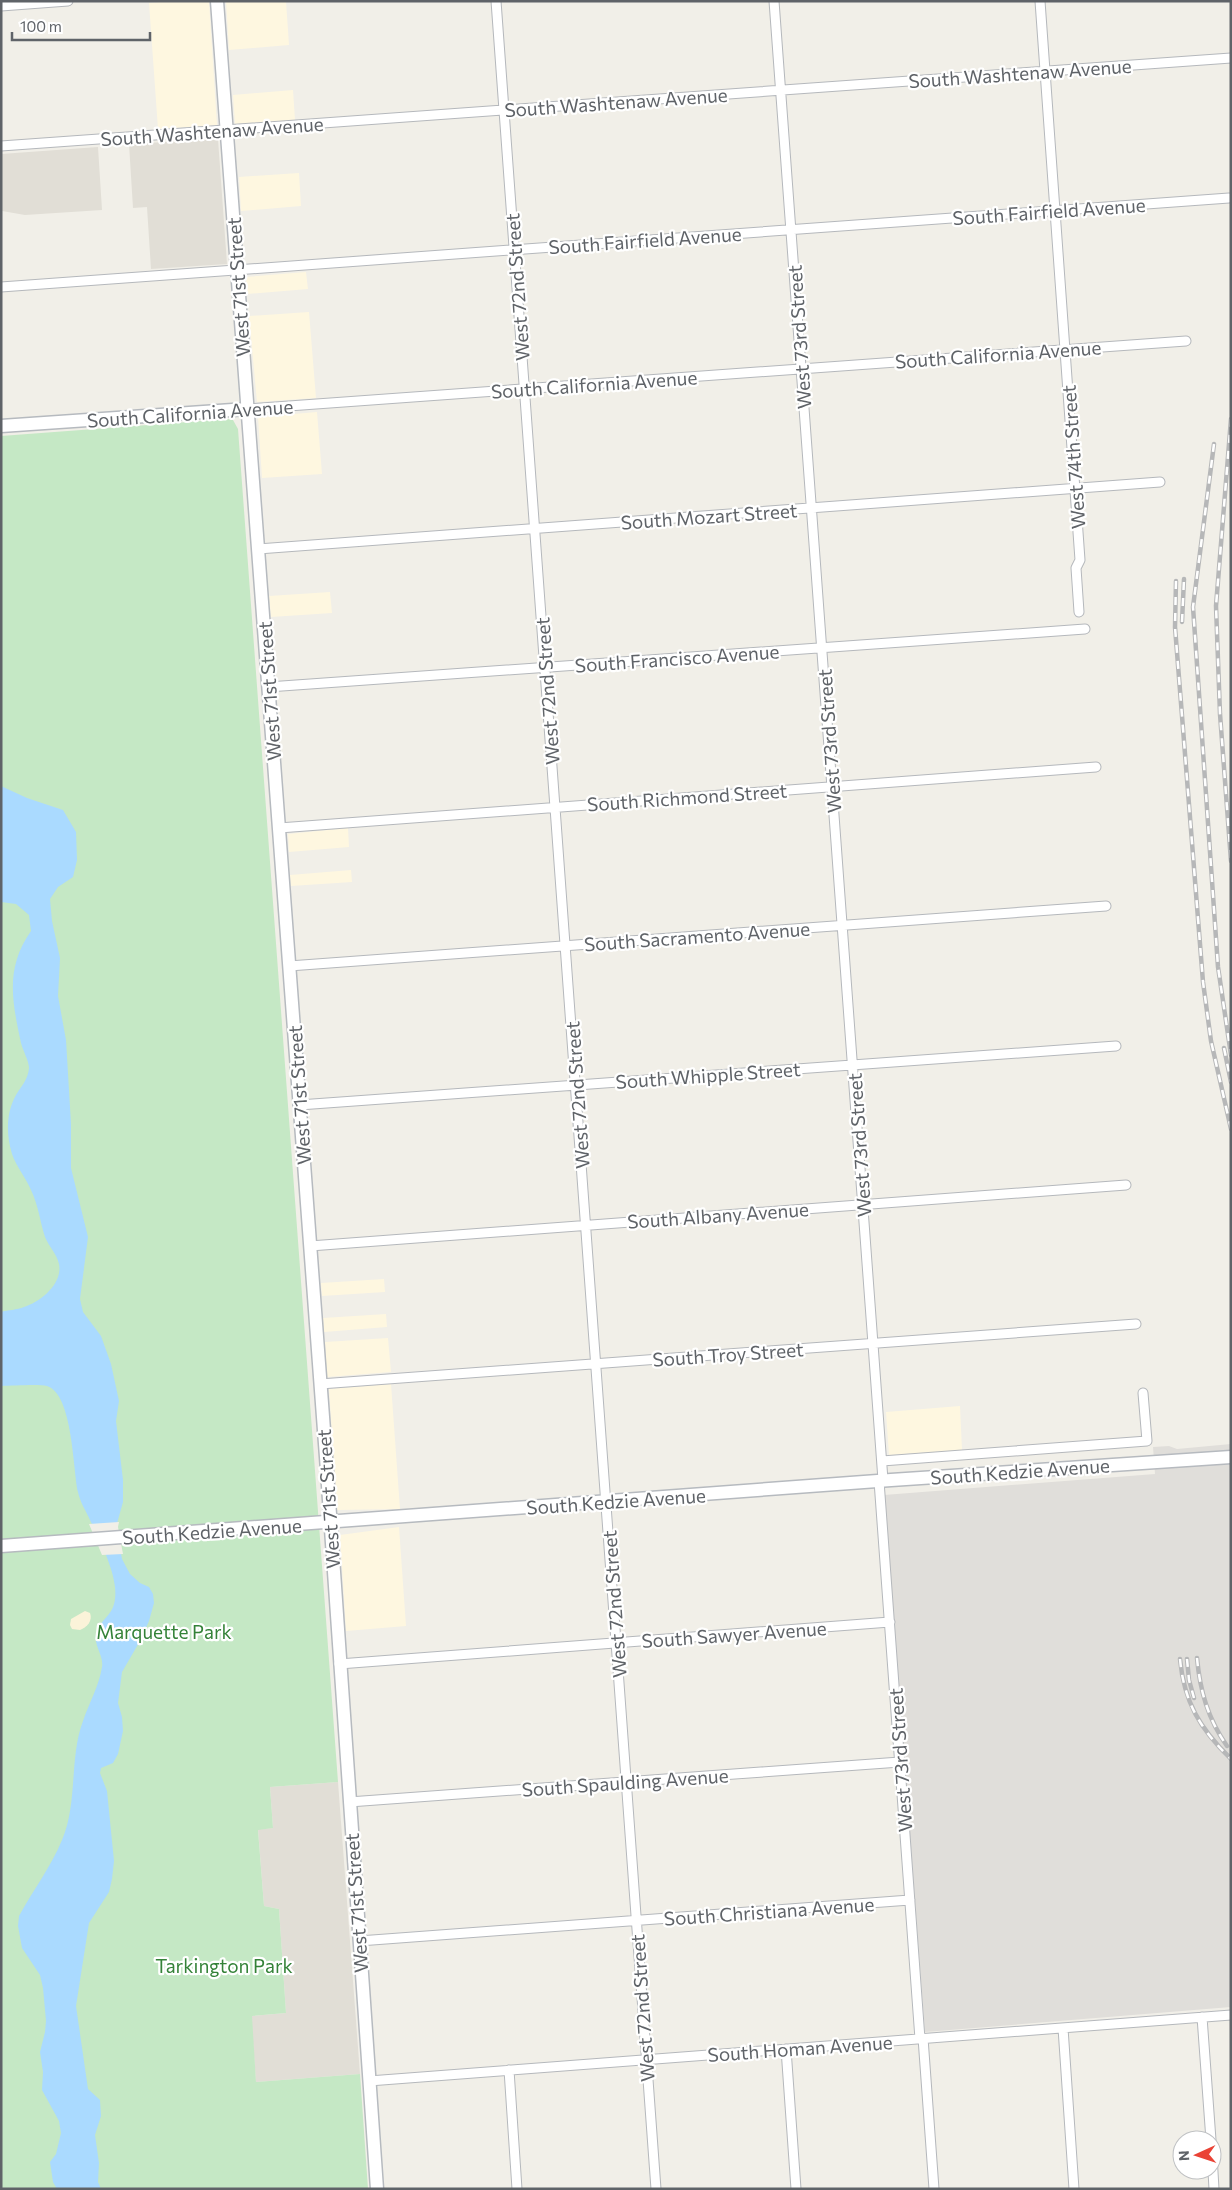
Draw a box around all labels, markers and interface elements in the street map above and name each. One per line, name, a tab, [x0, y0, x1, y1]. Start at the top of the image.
scale bar	[12, 10, 150, 42]
text: 100 m	[20, 17, 62, 35]
street label: South Washtenaw Avenue	[908, 54, 1132, 92]
street label: South Washtenaw Avenue	[504, 83, 728, 121]
street label: South Washtenaw Avenue	[100, 112, 324, 150]
street label: South Fairfield Avenue	[952, 193, 1146, 229]
street label: West 72nd Street	[500, 212, 534, 362]
street label: West 71st Street	[222, 216, 254, 358]
street label: South Fairfield Avenue	[548, 222, 742, 258]
street label: West 73rd Street	[782, 264, 816, 410]
street label: South California Avenue	[894, 335, 1102, 373]
street label: South California Avenue	[490, 365, 698, 403]
street label: West 74th Street	[1056, 384, 1090, 530]
street label: South California Avenue	[86, 394, 294, 432]
street label: South Mozart Street	[620, 498, 798, 534]
street label: West 72nd Street	[530, 616, 564, 766]
street label: West 71st Street	[253, 620, 285, 762]
street label: South Francisco Avenue	[574, 639, 780, 677]
street label: West 73rd Street	[812, 668, 846, 814]
street label: South Richmond Street	[586, 779, 788, 815]
street label: South Sacramento Avenue	[583, 917, 811, 955]
street label: West 72nd Street	[560, 1020, 594, 1170]
street label: West 71st Street	[283, 1024, 315, 1166]
street label: South Whipple Street	[615, 1057, 801, 1093]
street label: West 73rd Street	[842, 1072, 876, 1218]
street label: South Albany Avenue	[626, 1197, 810, 1233]
street label: South Troy Street	[652, 1337, 805, 1371]
street label: West 71st Street	[312, 1428, 344, 1570]
street label: South Kedzie Avenue	[930, 1453, 1110, 1489]
street label: South Kedzie Avenue	[526, 1483, 706, 1519]
street label: South Kedzie Avenue	[122, 1513, 302, 1549]
street label: West 72nd Street	[597, 1529, 631, 1679]
street label: South Sawyer Avenue	[641, 1616, 827, 1652]
park label: Marquette Park	[96, 1620, 232, 1643]
street label: West 73rd Street	[883, 1687, 917, 1833]
street label: South Spaulding Avenue	[521, 1763, 729, 1801]
street label: West 71st Street	[340, 1832, 372, 1974]
street label: South Christiana Avenue	[663, 1892, 875, 1930]
street label: West 72nd Street	[625, 1933, 659, 2083]
park label: Tarkington Park	[155, 1954, 293, 1977]
street label: South Homan Avenue	[707, 2030, 893, 2066]
north arrow	[1172, 2130, 1222, 2180]
text: N	[1175, 2150, 1192, 2161]

